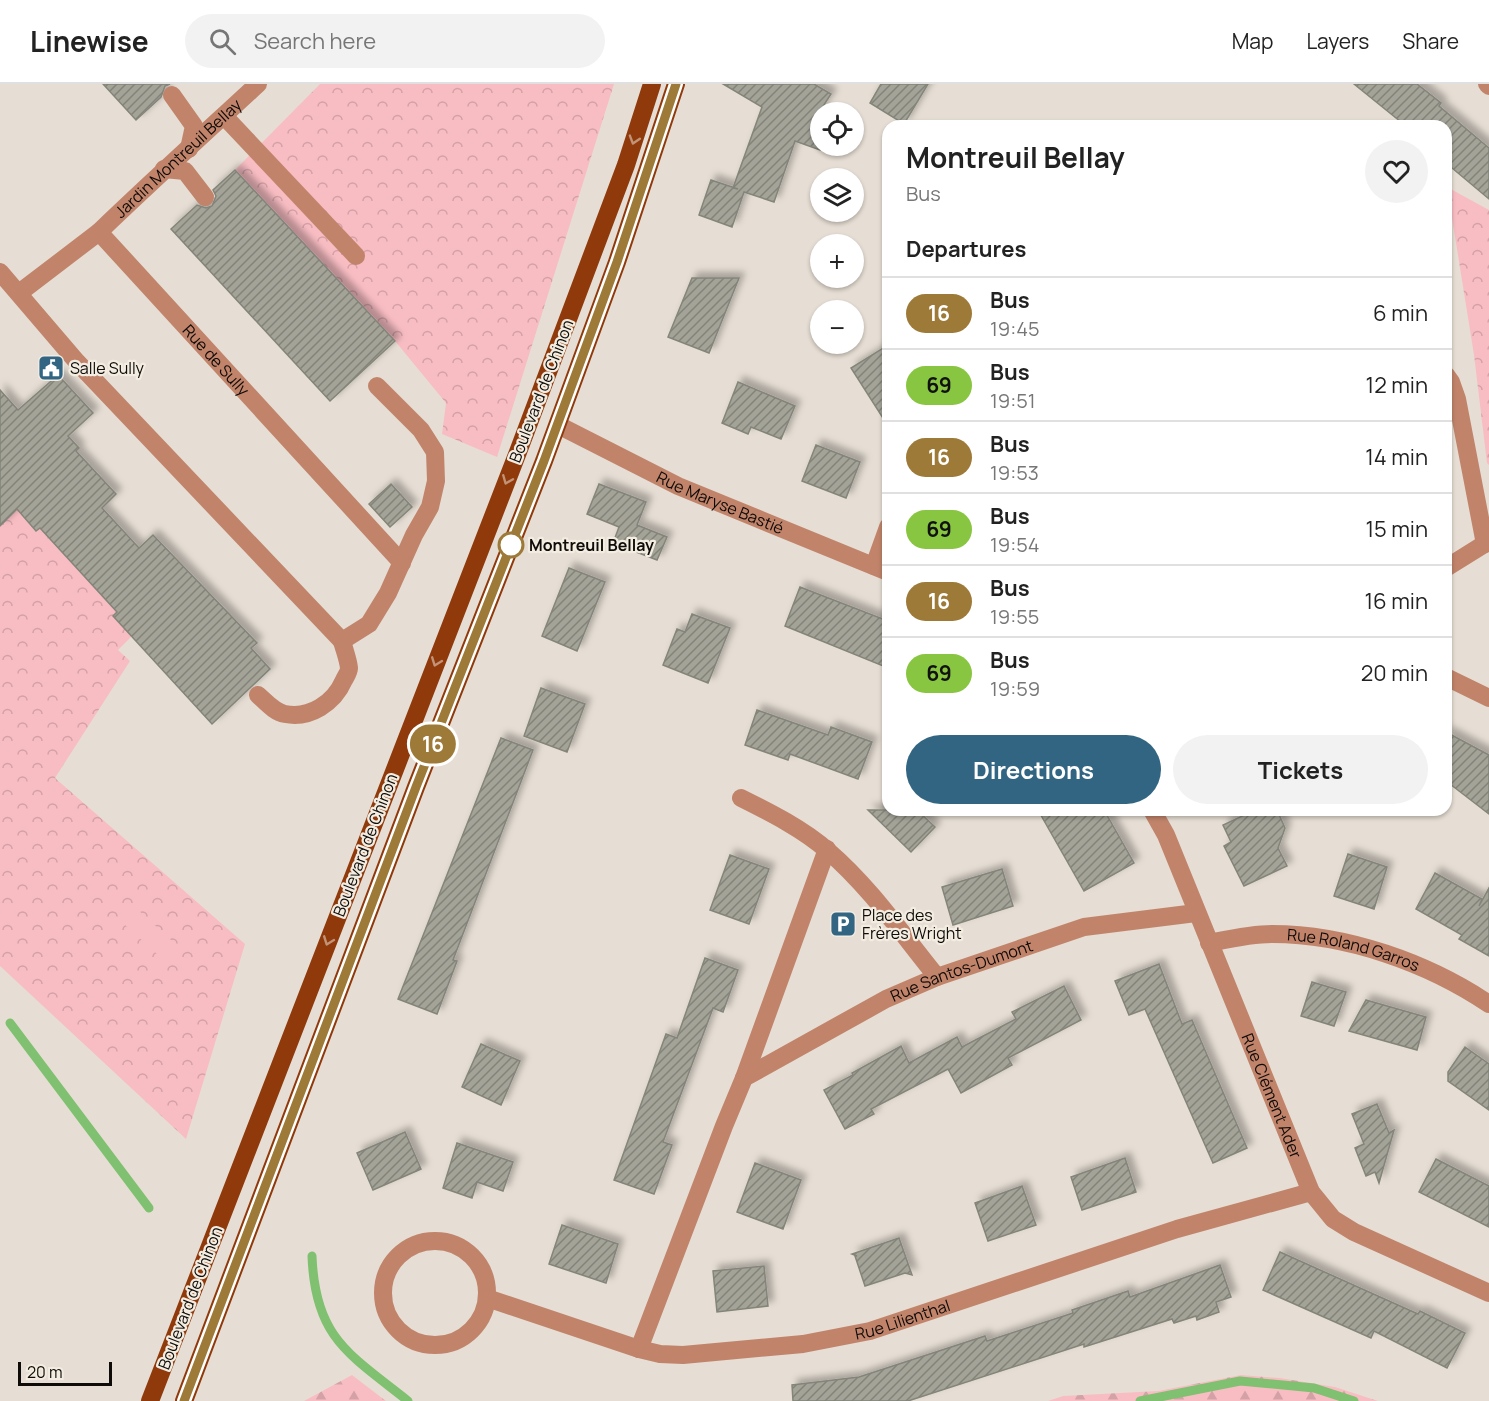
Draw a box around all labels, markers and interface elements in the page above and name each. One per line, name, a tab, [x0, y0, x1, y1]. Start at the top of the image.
search box	[185, 14, 605, 68]
text: Linewise	[30, 22, 149, 60]
icon: search	[206, 25, 239, 58]
text: Search here	[254, 26, 376, 56]
text: Map	[1232, 27, 1273, 55]
text: Layers	[1306, 27, 1369, 55]
text: Share	[1402, 27, 1459, 55]
street label: Jardin Montreuil Bellay	[110, 93, 246, 223]
map controls	[810, 102, 864, 354]
button: locate	[810, 102, 864, 156]
one-way arrow	[629, 134, 641, 145]
text: Montreuil Bellay	[906, 138, 1125, 176]
button: heart	[1365, 140, 1428, 203]
button: layers	[810, 168, 864, 222]
text: Bus	[906, 180, 941, 207]
button: +	[810, 234, 864, 288]
text: Departures	[906, 234, 1026, 264]
text: Bus	[990, 285, 1030, 315]
text: 6 min	[1373, 298, 1428, 328]
text: 16	[928, 299, 950, 327]
button: −	[810, 300, 864, 354]
text: 19:45	[990, 315, 1040, 342]
street label: Boulevard de Chinon	[504, 316, 578, 466]
street label: Rue de Sully	[178, 319, 255, 401]
public building icon: Salle Sully	[36, 353, 66, 383]
place label: Salle Sully	[70, 357, 145, 379]
text: Bus	[990, 357, 1030, 387]
text: 12 min	[1366, 370, 1428, 400]
text: 69	[926, 371, 952, 399]
text: 19:51	[990, 387, 1036, 414]
text: Bus	[990, 429, 1030, 459]
text: 14 min	[1365, 442, 1428, 472]
text: 16	[928, 443, 950, 471]
text: 19:53	[990, 459, 1039, 486]
street label: Rue Maryse Bastié	[653, 466, 787, 539]
one-way arrow	[502, 474, 514, 485]
text: Bus	[990, 501, 1030, 531]
text: 15 min	[1365, 514, 1428, 544]
text: 69	[926, 515, 952, 543]
text: 19:54	[990, 531, 1040, 558]
marker: Montreuil Bellay	[498, 532, 524, 558]
place label: Montreuil Bellay	[529, 534, 654, 556]
text: Bus	[990, 573, 1030, 603]
text: 16 min	[1365, 586, 1428, 616]
text: 16	[928, 587, 950, 615]
text: 19:55	[990, 603, 1039, 630]
text: Bus	[990, 645, 1030, 675]
one-way arrow	[431, 656, 444, 666]
text: 20 min	[1361, 658, 1428, 688]
text: 69	[926, 659, 952, 687]
text: 19:59	[990, 675, 1040, 702]
line badge: 16	[406, 724, 460, 764]
text: 16	[422, 730, 444, 758]
button: Directions	[906, 735, 1161, 804]
button: Tickets	[1173, 735, 1428, 804]
street label: Boulevard de Chinon	[328, 770, 402, 920]
place label: Place des Frères Wright	[862, 904, 962, 944]
parking icon: Place des Frères Wright	[828, 909, 858, 939]
street label: Rue Roland Garros	[1287, 923, 1423, 976]
street label: Rue Santos-Dumont	[887, 934, 1036, 1007]
one-way arrow	[323, 935, 335, 946]
street label: Rue Clément Ader	[1237, 1030, 1307, 1162]
street label: Boulevard de Chinon	[153, 1223, 227, 1373]
street label: Rue Lilienthal	[853, 1294, 953, 1345]
scale bar	[18, 1359, 112, 1386]
text: 20 m	[27, 1361, 63, 1383]

